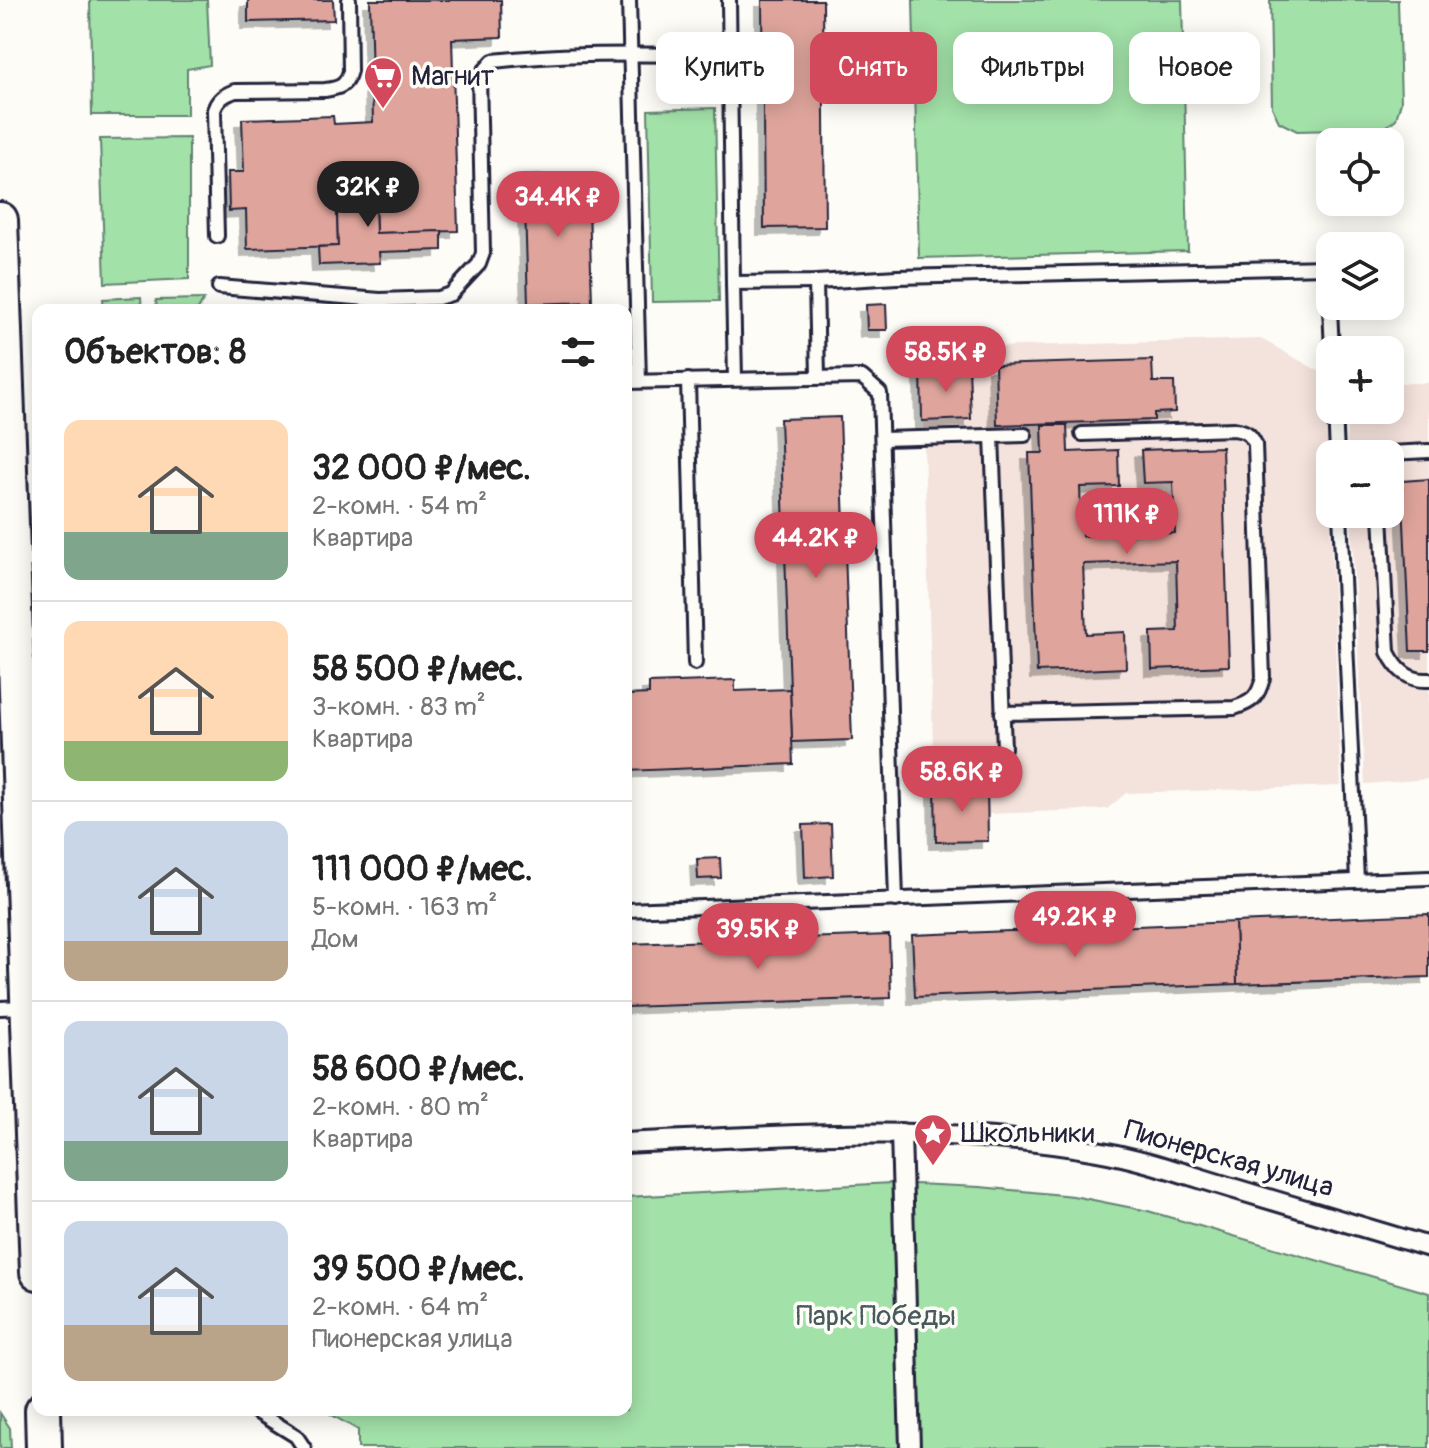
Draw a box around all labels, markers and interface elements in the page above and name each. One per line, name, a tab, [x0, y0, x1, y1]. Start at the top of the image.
chip: Купить	[656, 32, 794, 104]
chip: Снять	[810, 32, 937, 104]
chip: Фильтры	[953, 32, 1113, 104]
chip: Новое	[1129, 32, 1260, 104]
supermarket icon: Магнит	[362, 55, 404, 110]
place label: Магнит	[411, 59, 494, 94]
map controls	[1316, 128, 1404, 528]
button: locate	[1316, 128, 1404, 216]
pin: 32K ₽	[312, 161, 424, 229]
text: 32K ₽	[335, 171, 401, 203]
pin: 34.4K ₽	[484, 171, 632, 239]
text: 34.4K ₽	[514, 181, 602, 213]
button: layers	[1316, 232, 1404, 320]
pin: 58.5K ₽	[872, 326, 1020, 394]
icon: filters	[556, 330, 600, 374]
text: Объектов: 8	[64, 331, 246, 374]
text: 58.5K ₽	[904, 336, 988, 368]
button: +	[1316, 336, 1404, 424]
button: −	[1316, 440, 1404, 528]
text: 32 000 ₽/мес.	[312, 447, 531, 490]
icon: home	[128, 452, 224, 548]
pin: 111K ₽	[1062, 488, 1192, 556]
text: 2-комн. · 54 m²	[312, 490, 487, 522]
text: 111K ₽	[1093, 498, 1161, 530]
pin: 44.2K ₽	[742, 512, 890, 580]
text: Квартира	[312, 522, 413, 554]
text: 44.2K ₽	[772, 522, 860, 554]
text: 58 500 ₽/мес.	[312, 648, 524, 691]
icon: home	[128, 653, 224, 749]
text: 3-комн. · 83 m²	[312, 691, 486, 723]
text: Квартира	[312, 723, 413, 755]
pin: 58.6K ₽	[888, 746, 1036, 814]
text: 58.6K ₽	[920, 756, 1004, 788]
text: 111 000 ₽/мес.	[312, 848, 533, 891]
icon: home	[128, 853, 224, 949]
text: 5-комн. · 163 m²	[312, 891, 497, 923]
pin: 49.2K ₽	[1001, 891, 1149, 959]
text: 49.2K ₽	[1032, 901, 1118, 933]
pin: 39.5K ₽	[684, 903, 832, 971]
text: 39.5K ₽	[716, 913, 800, 945]
text: Дом	[312, 923, 359, 955]
text: 58 600 ₽/мес.	[312, 1048, 525, 1091]
icon: home	[128, 1053, 224, 1149]
text: 2-комн. · 80 m²	[312, 1091, 489, 1123]
place icon: Школьники	[912, 1112, 954, 1167]
street label: Пионерская улица	[1120, 1112, 1338, 1206]
place label: Школьники	[961, 1116, 1094, 1151]
text: Квартира	[312, 1123, 413, 1155]
text: 39 500 ₽/мес.	[312, 1248, 525, 1291]
icon: home	[128, 1253, 224, 1349]
text: 2-комн. · 64 m²	[312, 1291, 488, 1323]
park label: Парк Победы	[796, 1299, 956, 1334]
text: Пионерская улица	[312, 1323, 513, 1355]

